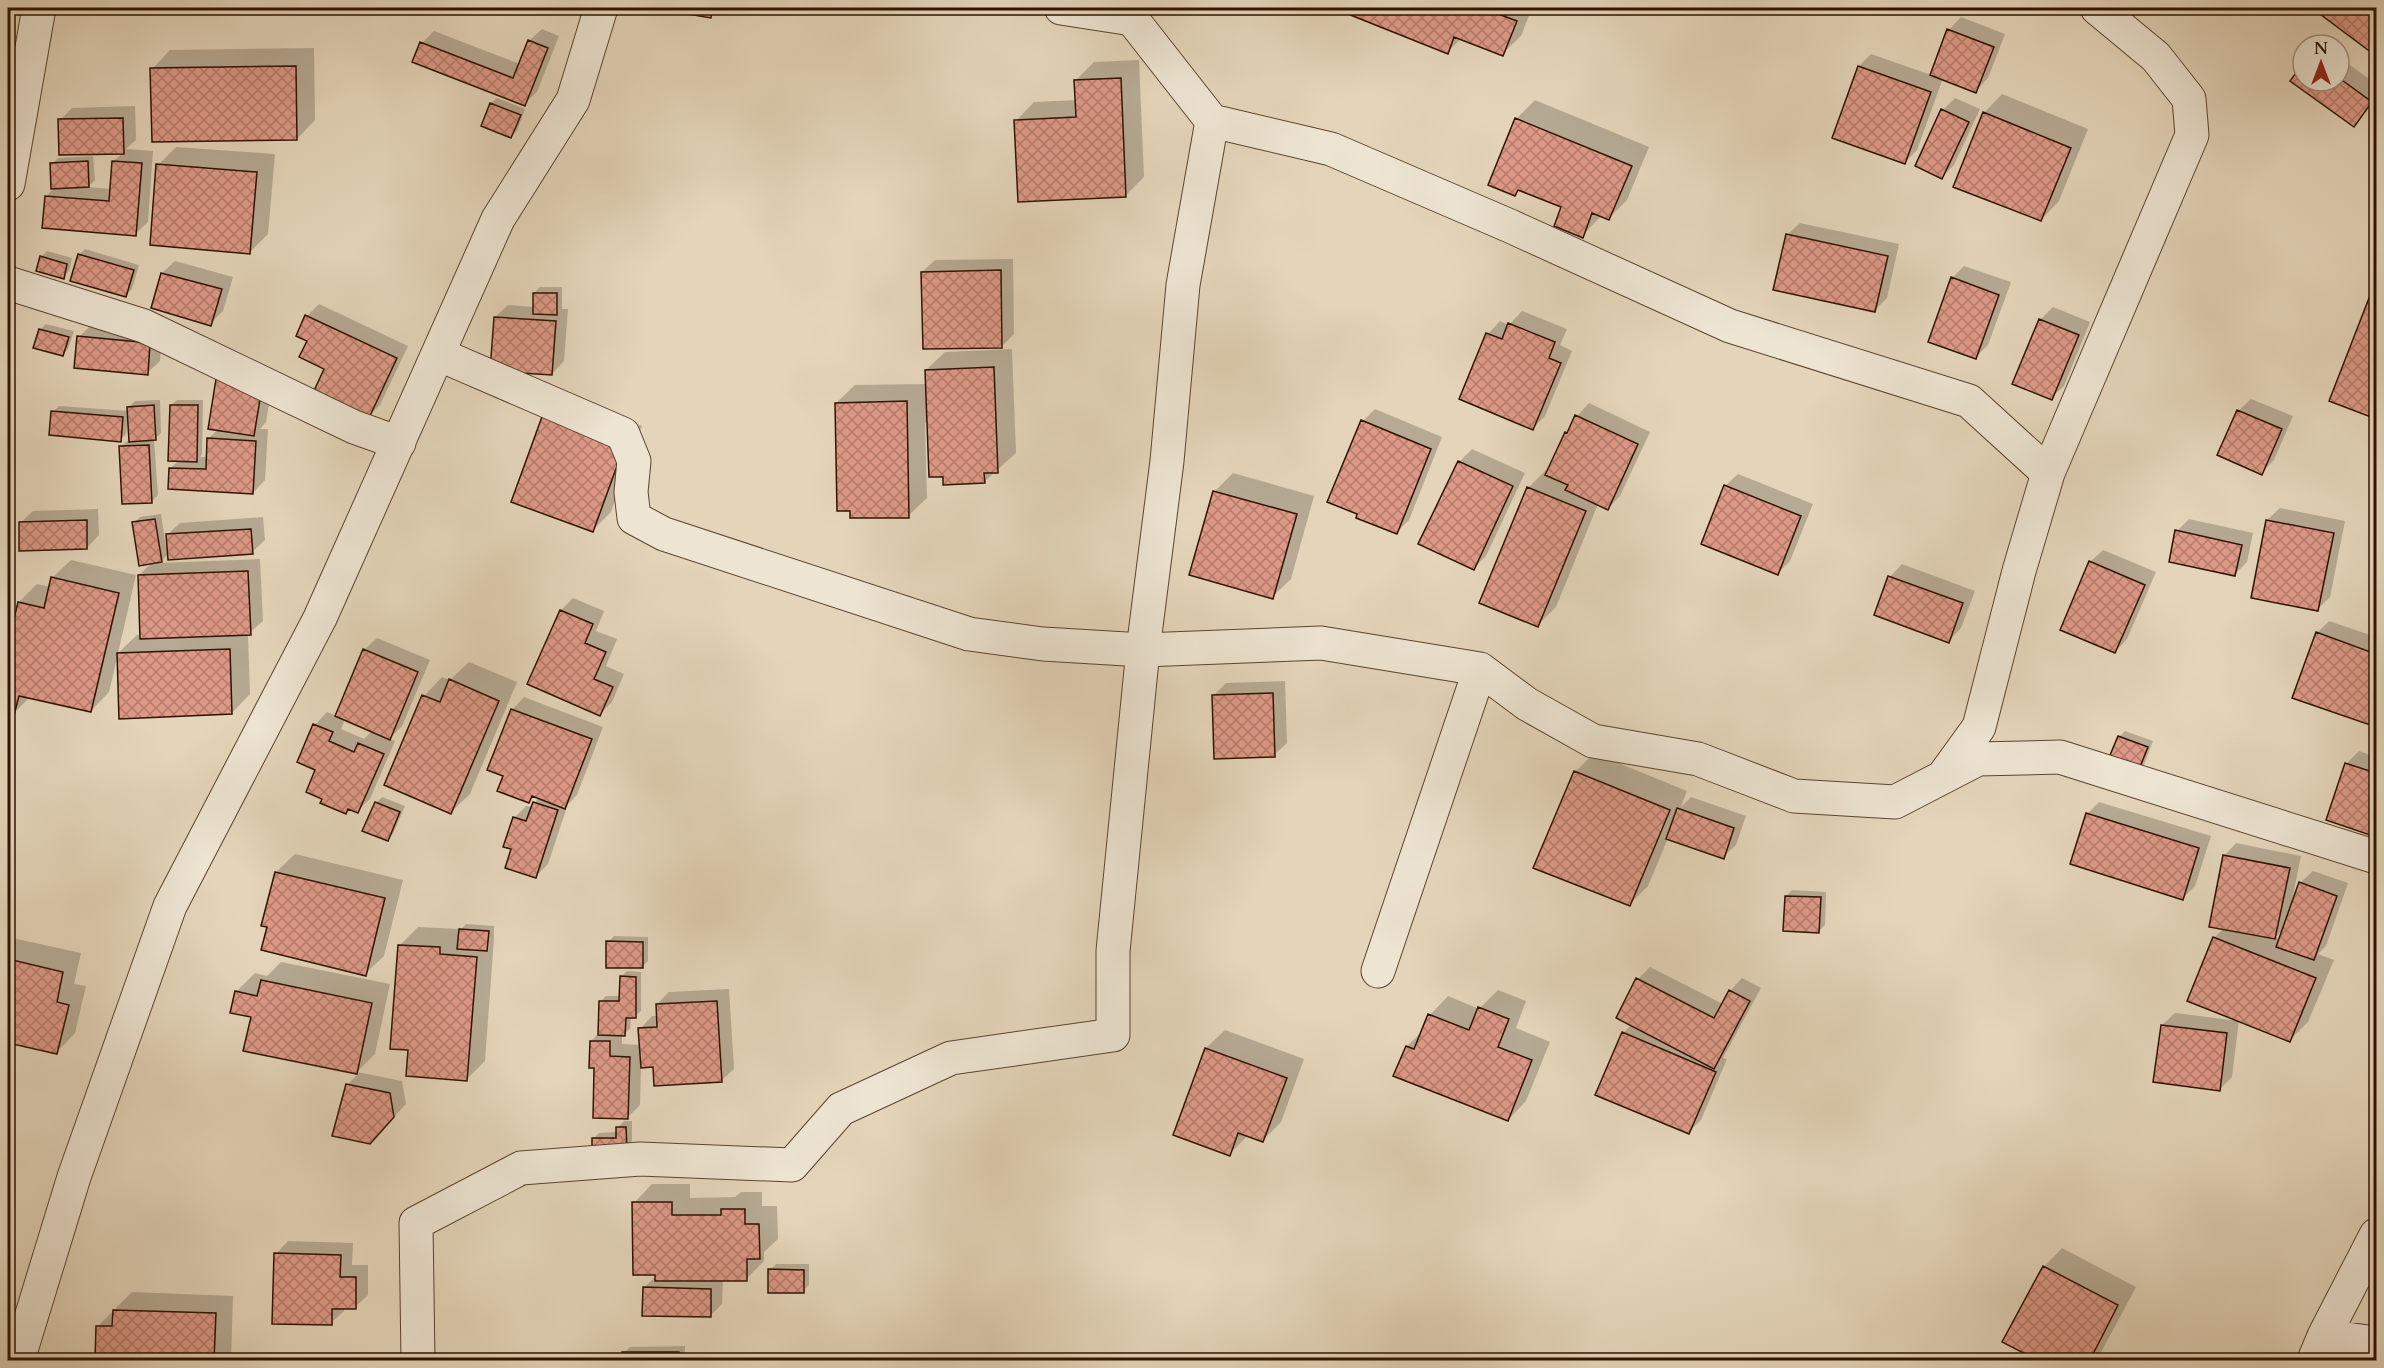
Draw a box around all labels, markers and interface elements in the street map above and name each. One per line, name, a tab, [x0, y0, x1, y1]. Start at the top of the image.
north arrow	[2291, 33, 2351, 93]
text: N	[2314, 38, 2328, 60]

